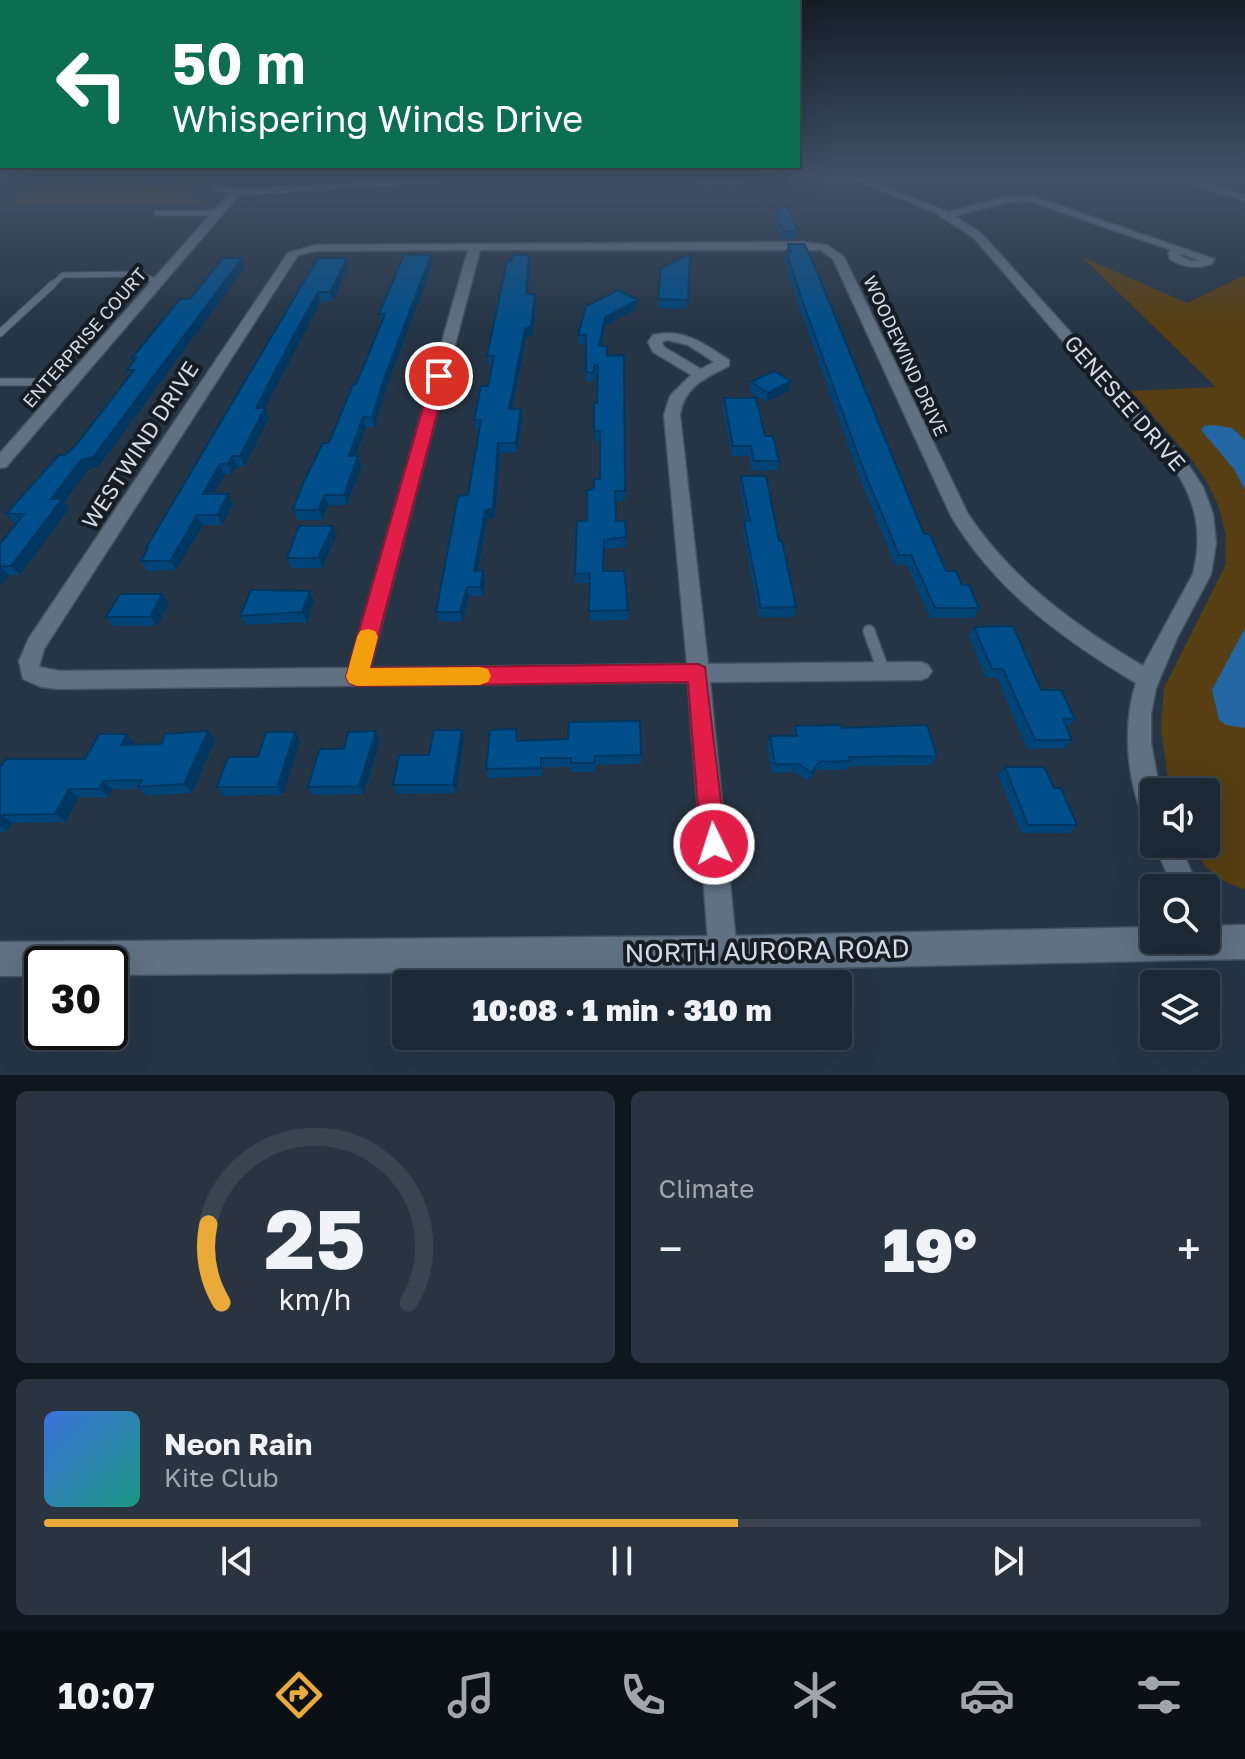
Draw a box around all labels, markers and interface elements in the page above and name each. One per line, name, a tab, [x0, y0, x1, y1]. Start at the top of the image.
text: 50 m	[172, 29, 306, 96]
icon: left	[40, 32, 144, 136]
text: Whispering Winds Drive	[172, 97, 583, 140]
street label: ENTERPRISE COURT	[18, 263, 151, 412]
street label: WOODEWIND DRIVE	[859, 272, 953, 439]
street label: GENESEE DRIVE	[1059, 329, 1192, 476]
pin	[405, 342, 473, 410]
icon: arrive	[417, 354, 461, 398]
street label: WESTWIND DRIVE	[75, 356, 204, 533]
map controls	[1140, 778, 1220, 1050]
button: sound	[1140, 778, 1220, 858]
position arrow	[672, 802, 756, 886]
button: search	[1140, 874, 1220, 954]
street label: NORTH AURORA ROAD	[624, 933, 910, 968]
speed limit sign: 30	[24, 946, 128, 1050]
button: layers	[1140, 970, 1220, 1050]
text: 10:08 · 1 min · 310 m	[472, 992, 772, 1028]
text: Climate	[659, 1173, 754, 1204]
text: 25	[265, 1187, 366, 1287]
text: 19°	[883, 1213, 977, 1285]
text: −	[659, 1222, 683, 1275]
text: +	[1177, 1222, 1201, 1275]
text: km/h	[279, 1282, 352, 1316]
text: Neon Rain	[164, 1426, 312, 1462]
text: Kite Club	[164, 1462, 279, 1493]
icon: previous	[215, 1539, 259, 1583]
icon: pause	[600, 1539, 644, 1583]
icon: next	[986, 1539, 1030, 1583]
icon: directions	[271, 1667, 327, 1723]
icon: music	[443, 1667, 499, 1723]
icon: phone	[615, 1667, 671, 1723]
icon: climate	[787, 1667, 843, 1723]
icon: car	[959, 1667, 1015, 1723]
icon: filters	[1131, 1667, 1187, 1723]
text: 10:07	[58, 1674, 155, 1717]

